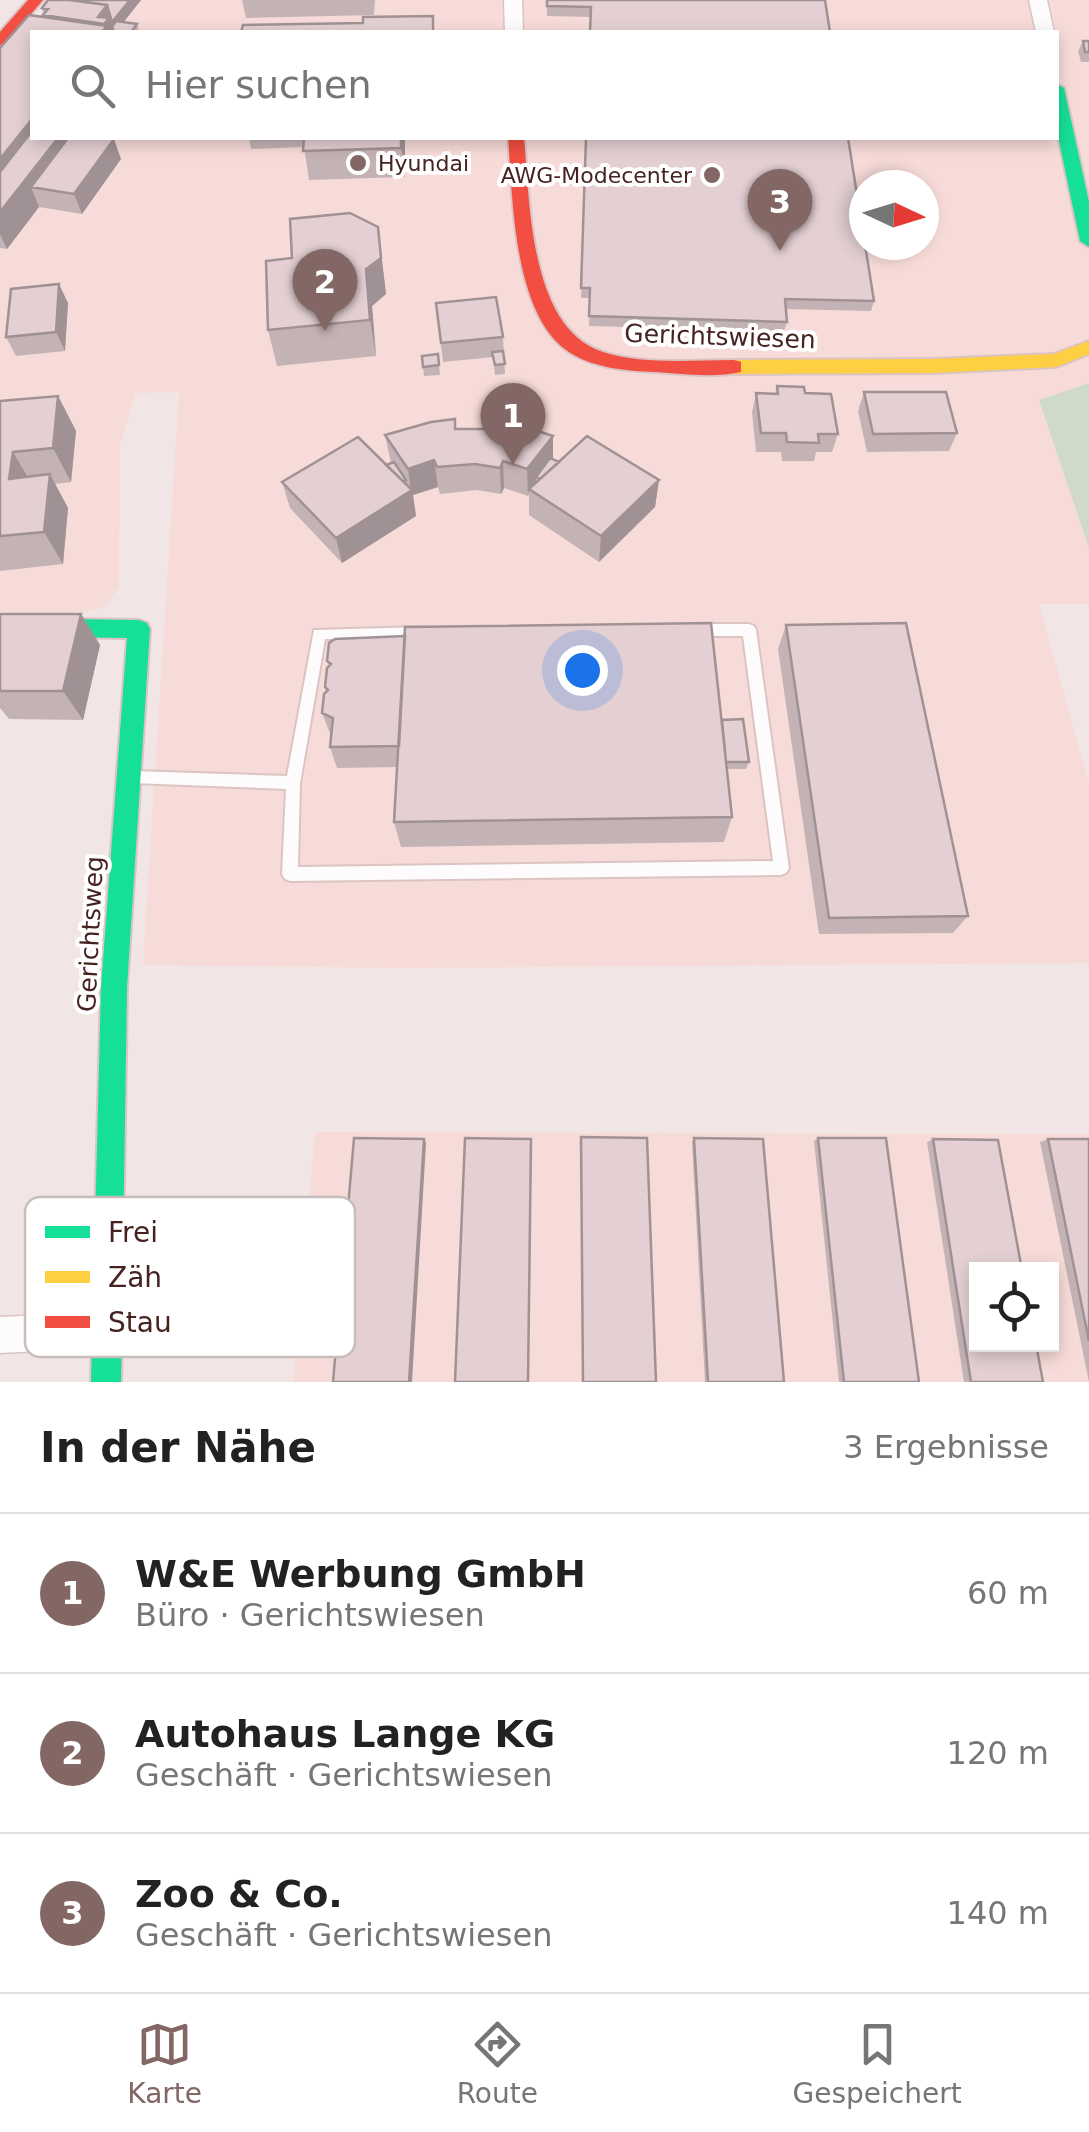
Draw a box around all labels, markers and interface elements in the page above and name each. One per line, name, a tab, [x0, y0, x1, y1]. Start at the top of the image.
search box	[30, 30, 1059, 140]
icon: search	[65, 58, 120, 113]
text: Hier suchen	[145, 63, 372, 107]
place label: Hyundai	[378, 151, 469, 176]
marker: Hyundai	[347, 152, 369, 174]
place label: AWG-Modecenter	[501, 163, 693, 188]
marker: AWG-Modecenter	[701, 164, 723, 186]
pin: 3	[748, 168, 812, 251]
north arrow	[849, 170, 939, 260]
pin: 2	[292, 248, 358, 331]
street label: Gerichtswiesen	[624, 319, 816, 354]
pin: 1	[480, 382, 546, 465]
your location	[557, 645, 608, 696]
street label: Gerichtsweg	[72, 855, 109, 1013]
legend	[25, 1197, 355, 1357]
text: Frei	[108, 1216, 158, 1249]
text: Zäh	[108, 1261, 162, 1294]
map controls	[969, 1262, 1059, 1352]
button: locate	[969, 1262, 1059, 1352]
text: Stau	[108, 1306, 172, 1339]
text: In der Nähe	[40, 1423, 316, 1472]
text: 3 Ergebnisse	[843, 1428, 1049, 1466]
text: W&E Werbung GmbH	[135, 1552, 586, 1596]
text: 1	[61, 1574, 84, 1612]
text: 60 m	[967, 1574, 1049, 1612]
text: Büro · Gerichtswiesen	[135, 1596, 485, 1634]
text: Autohaus Lange KG	[135, 1712, 555, 1756]
text: 2	[61, 1734, 84, 1772]
text: 120 m	[947, 1734, 1049, 1772]
text: Geschäft · Gerichtswiesen	[135, 1756, 552, 1794]
text: Zoo & Co.	[135, 1872, 343, 1916]
text: 3	[61, 1894, 84, 1932]
text: 140 m	[947, 1894, 1049, 1932]
text: Geschäft · Gerichtswiesen	[135, 1916, 552, 1954]
tab: Karte	[127, 2017, 202, 2110]
tab: Route	[457, 2017, 538, 2110]
tab: Gespeichert	[793, 2017, 962, 2110]

